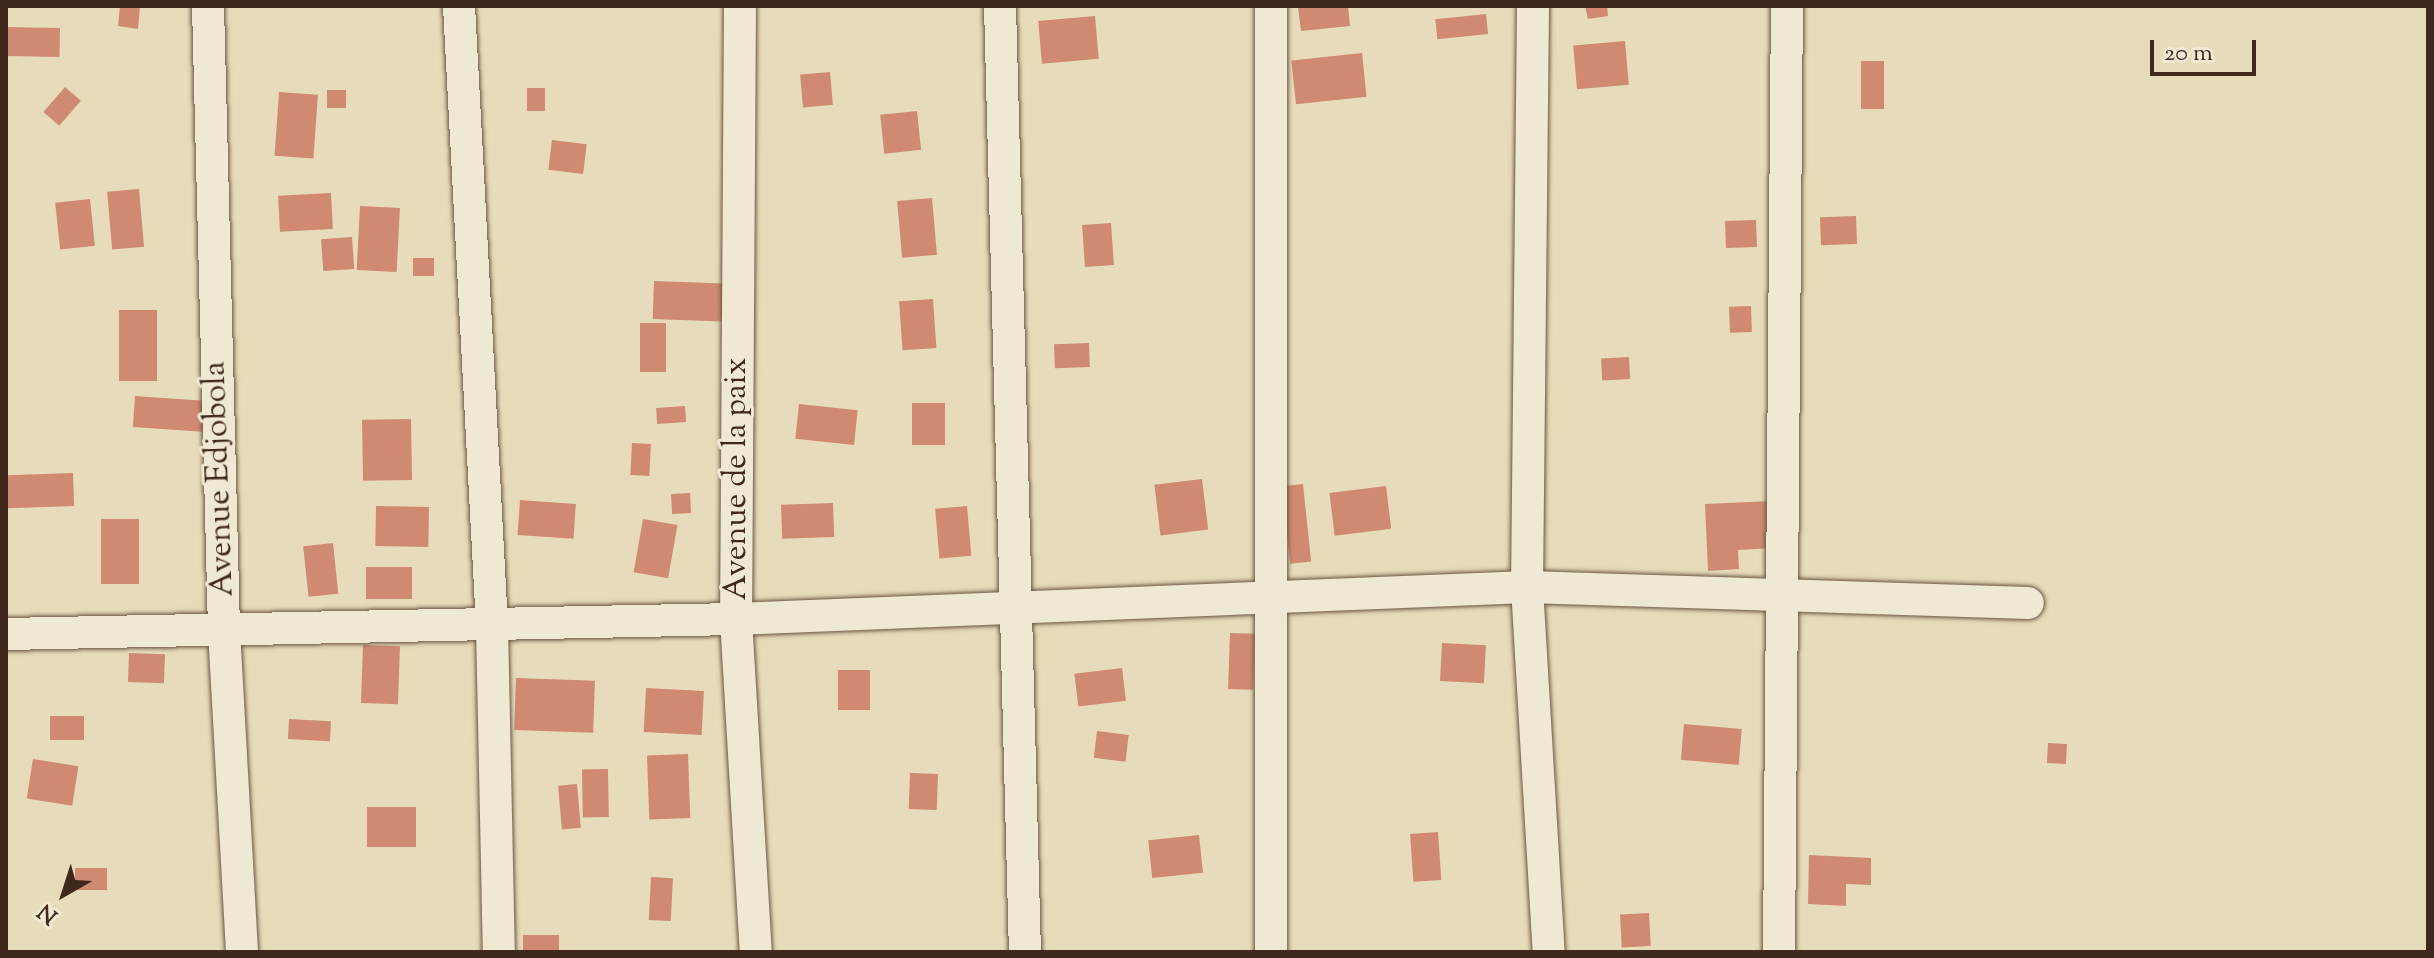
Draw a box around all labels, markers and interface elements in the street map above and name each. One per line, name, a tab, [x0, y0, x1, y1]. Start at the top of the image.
scale bar	[2154, 24, 2260, 74]
text: 20 m	[2164, 37, 2213, 71]
street label: Avenue de la paix	[718, 358, 756, 600]
street label: Avenue Edjobola	[197, 361, 243, 597]
north arrow	[24, 854, 104, 934]
text: N	[32, 895, 66, 931]

